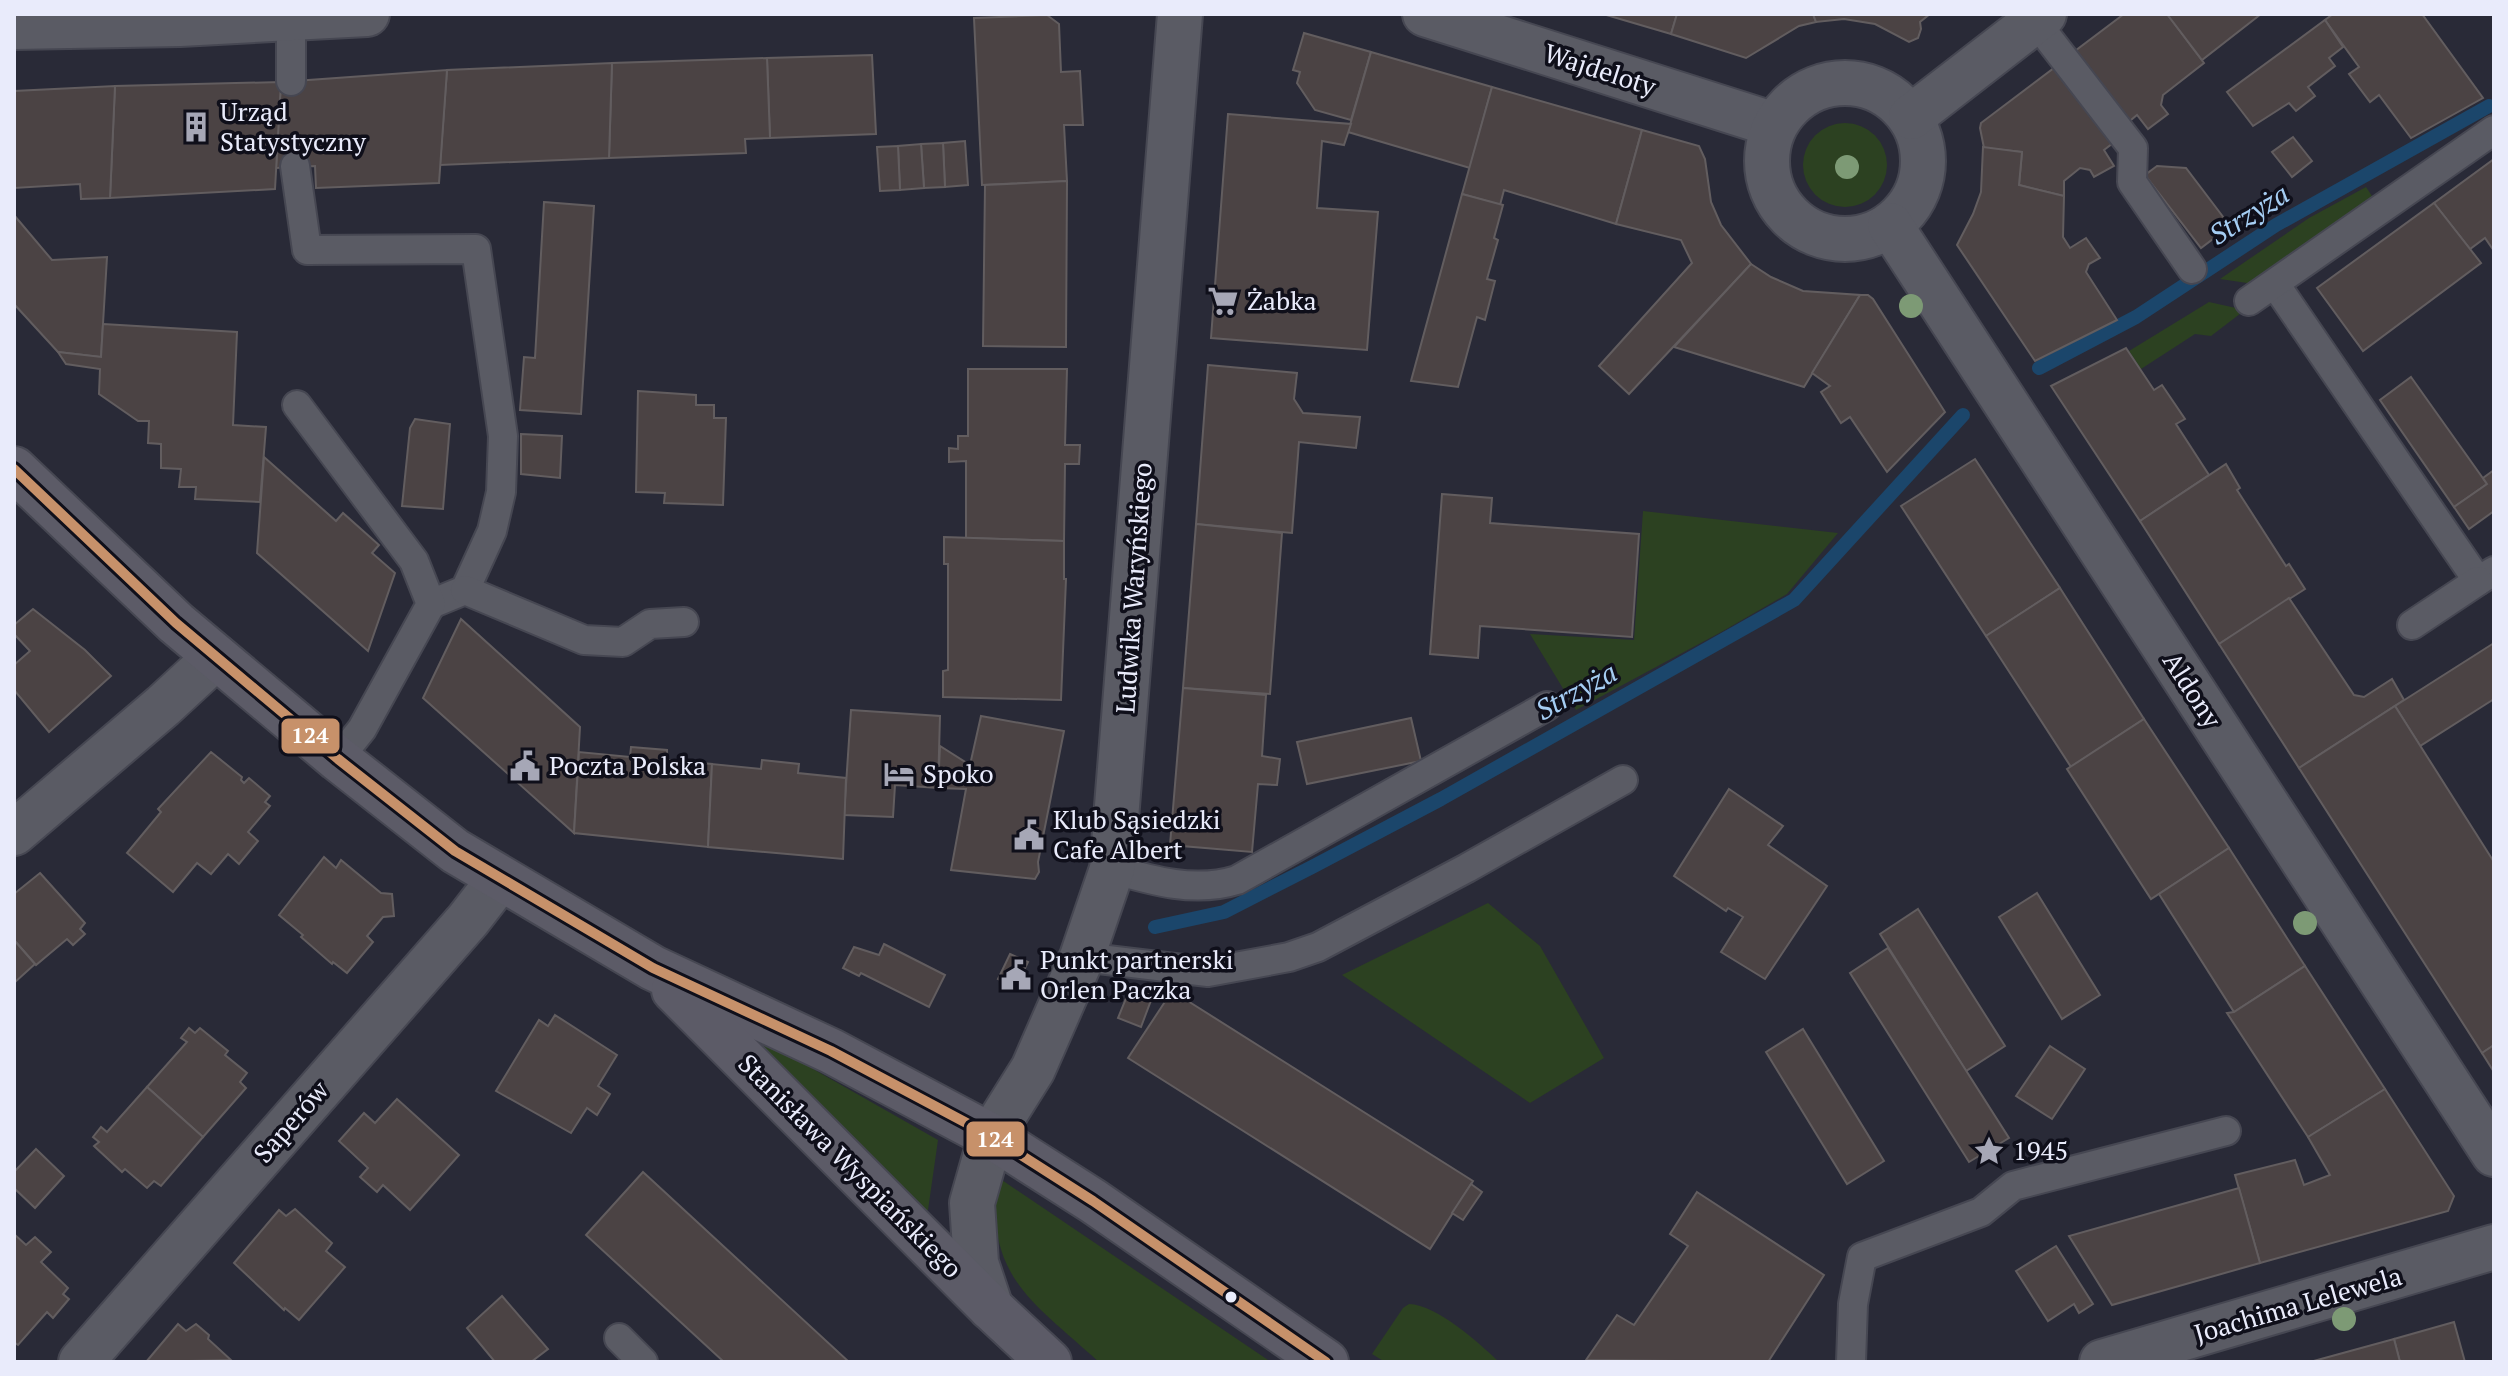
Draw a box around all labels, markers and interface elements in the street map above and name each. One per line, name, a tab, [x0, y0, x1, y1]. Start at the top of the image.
street label: Wajdeloty	[1540, 35, 1661, 103]
place label: Urząd Statystyczny	[220, 94, 367, 158]
building icon: Urząd Statystyczny	[179, 110, 213, 144]
water label: Strzyża	[2202, 175, 2296, 253]
place label: Żabka	[1247, 283, 1317, 317]
supermarket icon: Żabka	[1206, 284, 1240, 318]
street label: Ludwika Waryńskiego	[1107, 461, 1159, 715]
street label: Aldony	[2156, 645, 2230, 734]
water label: Strzyża	[1528, 653, 1623, 728]
line badge: 124	[280, 717, 341, 755]
text: 124	[291, 720, 329, 749]
place label: Poczta Polska	[549, 748, 706, 782]
public building icon: Poczta Polska	[508, 749, 542, 783]
place label: Spoko	[923, 756, 994, 790]
hotel icon: Spoko	[882, 757, 916, 791]
place label: Klub Sąsiedzki Cafe Albert	[1053, 802, 1221, 866]
public building icon: Klub Sąsiedzki Cafe Albert	[1012, 818, 1046, 852]
place label: Punkt partnerski Orlen Paczka	[1040, 942, 1234, 1006]
public building icon: Punkt partnerski Orlen Paczka	[999, 958, 1033, 992]
street label: Stanisława Wyspiańskiego	[731, 1046, 970, 1285]
street label: Saperów	[245, 1072, 336, 1169]
line badge: 124	[965, 1120, 1026, 1158]
text: 124	[976, 1124, 1014, 1153]
place label: 1945	[2013, 1133, 2068, 1167]
place icon: 1945	[1972, 1134, 2006, 1168]
street label: Joachima Lelewela	[2190, 1258, 2405, 1350]
unlabelled marker	[1223, 1289, 1239, 1305]

